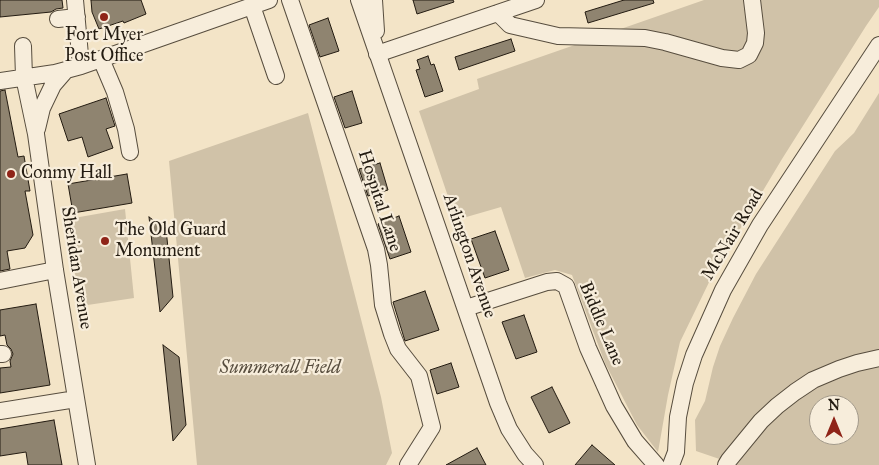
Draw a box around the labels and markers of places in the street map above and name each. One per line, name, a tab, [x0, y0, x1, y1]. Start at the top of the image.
marker: Fort Myer Post Office	[98, 11, 110, 23]
place label: Fort Myer Post Office	[65, 25, 143, 68]
place label: Conmy Hall	[21, 163, 112, 185]
marker: Conmy Hall	[5, 168, 17, 180]
place label: The Old Guard Monument	[115, 220, 226, 262]
marker: The Old Guard Monument	[99, 235, 111, 247]

